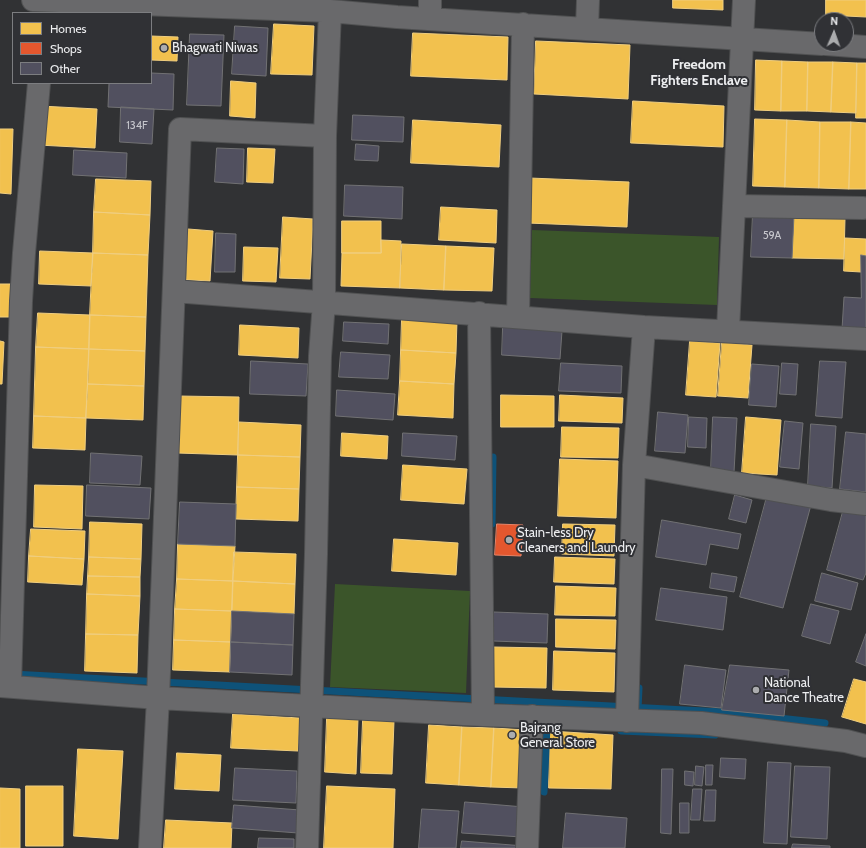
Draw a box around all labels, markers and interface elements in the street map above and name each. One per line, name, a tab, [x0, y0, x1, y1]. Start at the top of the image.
legend	[12, 12, 152, 84]
north arrow	[814, 12, 854, 52]
text: N	[830, 14, 839, 28]
text: Homes	[50, 21, 87, 36]
place label: Bhagwati Niwas	[172, 40, 258, 56]
text: Shops	[50, 41, 82, 56]
marker: Bhagwati Niwas	[159, 43, 169, 53]
district label: Freedom Fighters Enclave	[650, 57, 748, 90]
text: Other	[50, 61, 80, 76]
house number: 134F	[126, 119, 148, 133]
house number: 59A	[763, 229, 781, 243]
place label: Stain-less Dry Cleaners and Laundry	[517, 525, 636, 556]
marker: Stain-less Dry Cleaners and Laundry	[504, 535, 514, 545]
place label: National Dance Theatre	[764, 675, 844, 706]
marker: National Dance Theatre	[751, 685, 761, 695]
place label: Bajrang General Store	[520, 720, 595, 751]
marker: Bajrang General Store	[507, 730, 517, 740]

